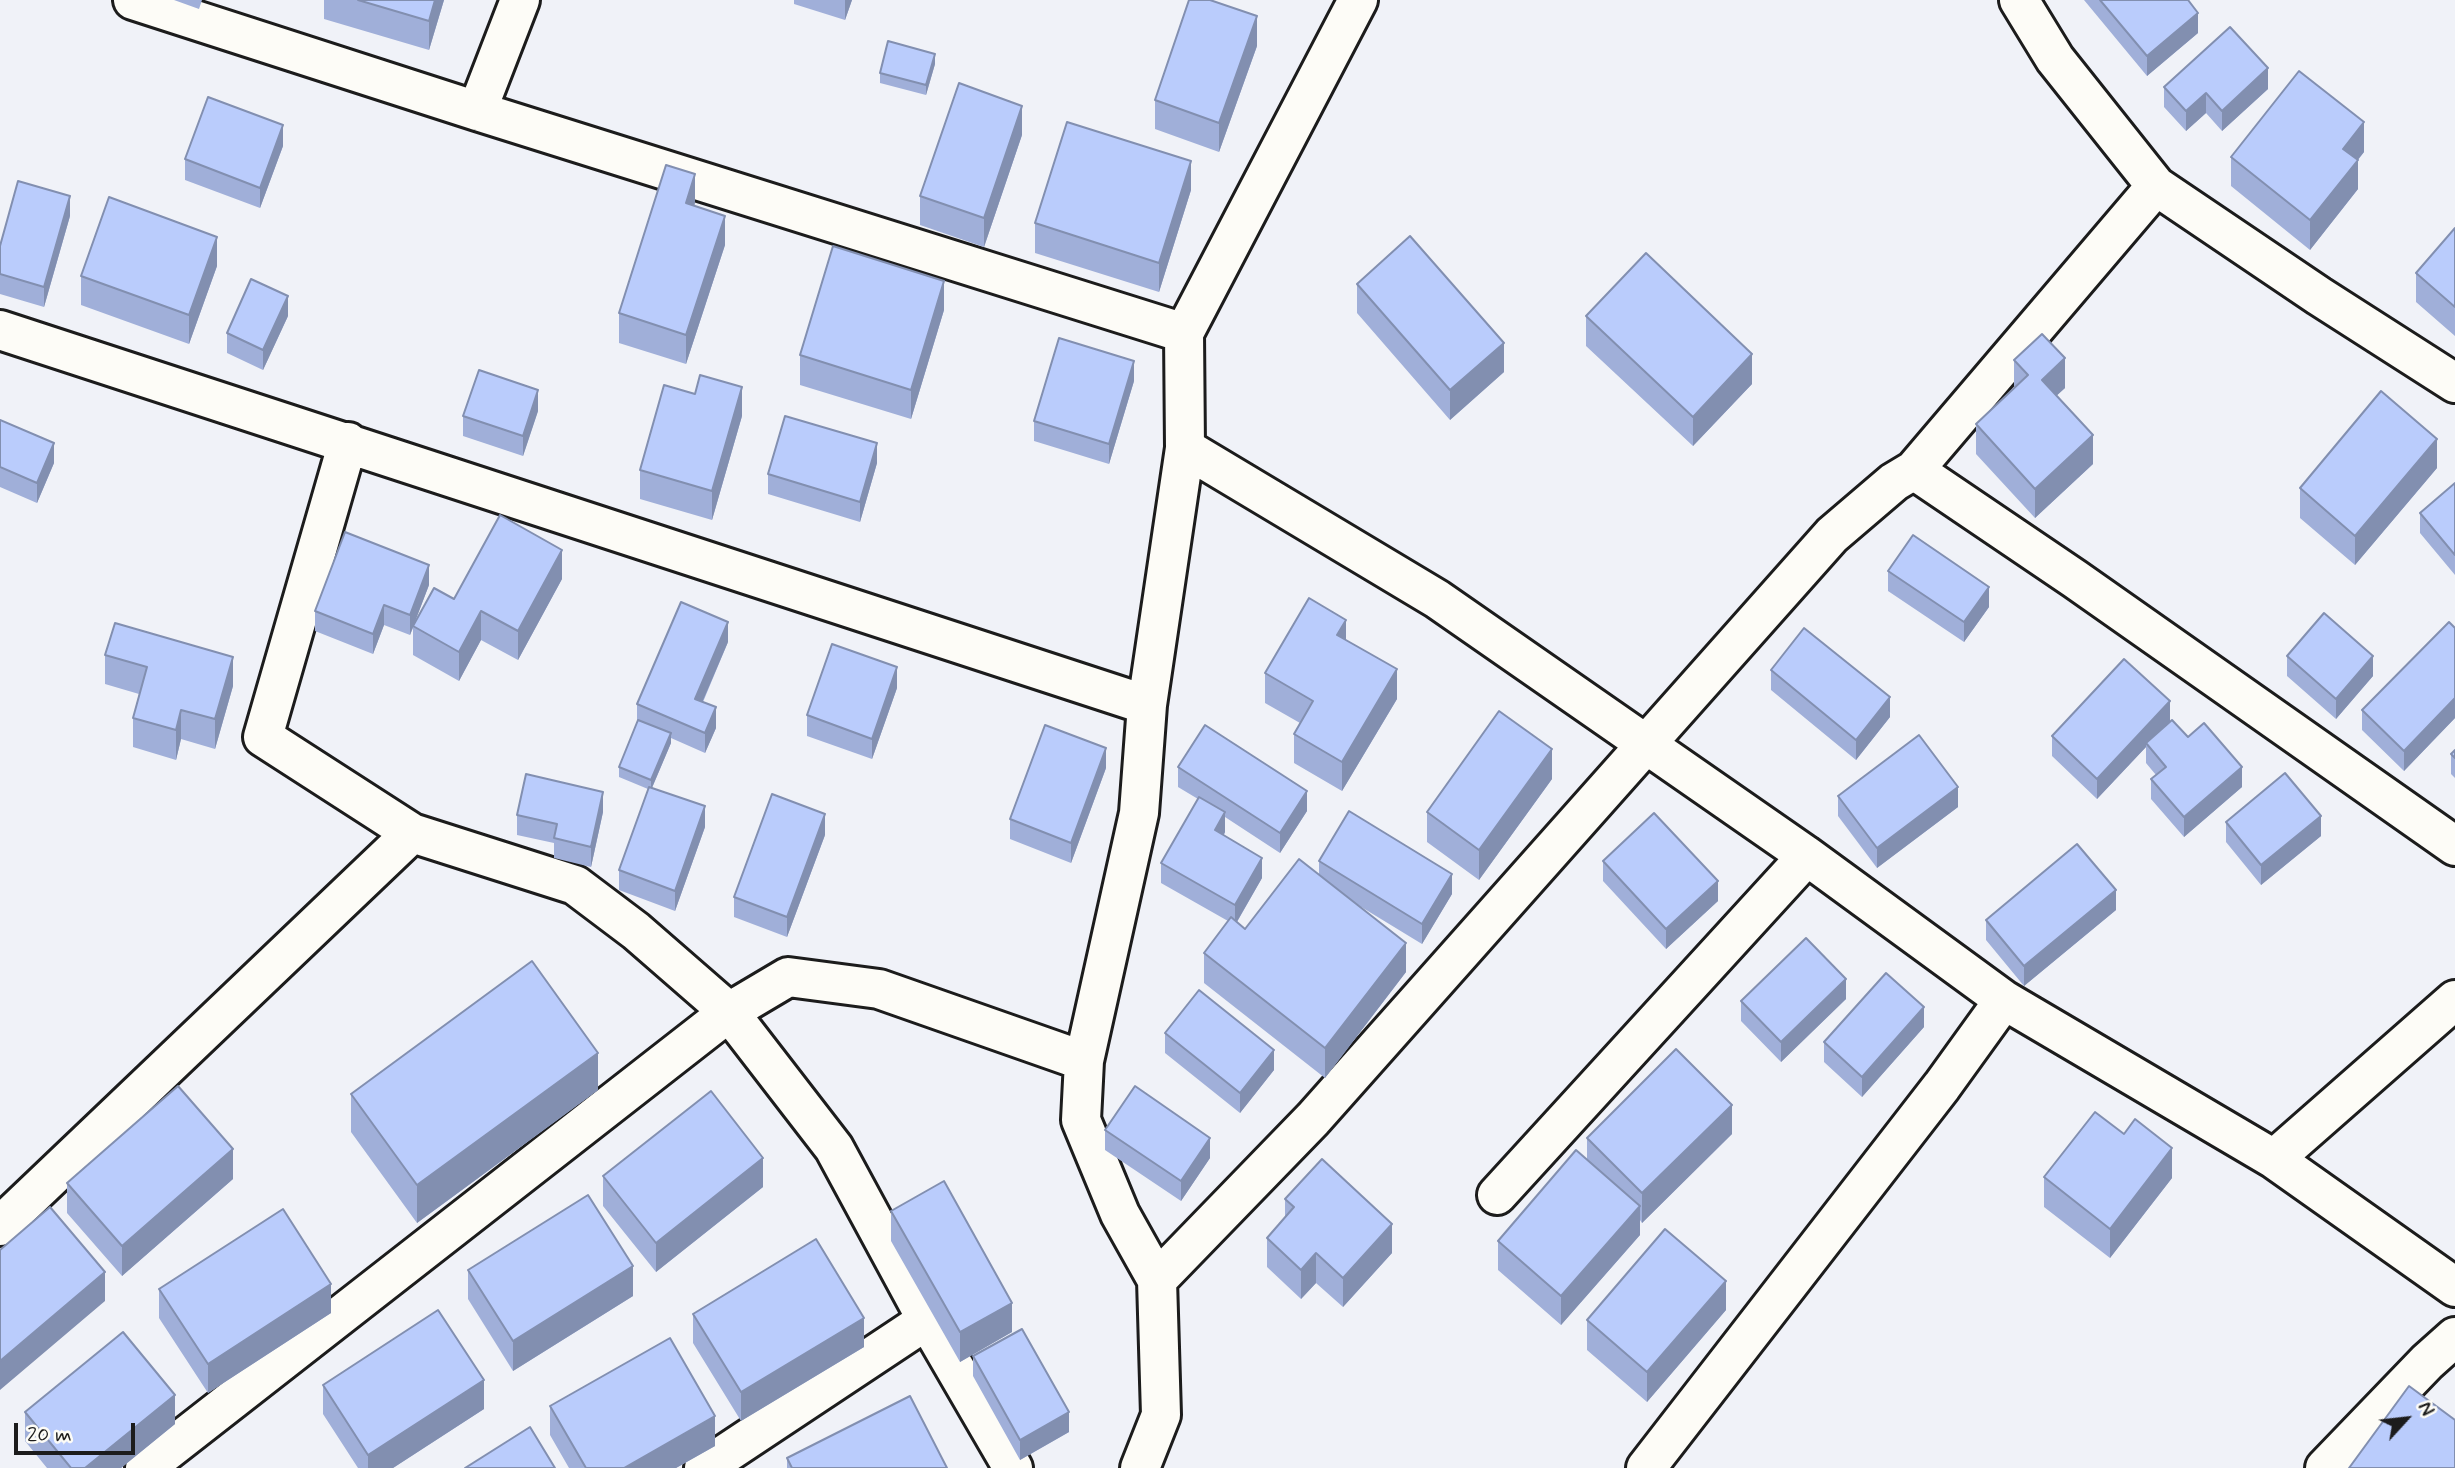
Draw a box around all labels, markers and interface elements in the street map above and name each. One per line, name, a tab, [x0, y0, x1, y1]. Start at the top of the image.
north arrow	[2371, 1384, 2441, 1454]
text: N	[2411, 1398, 2439, 1421]
scale bar	[18, 1408, 138, 1452]
text: 20 m	[27, 1421, 72, 1449]

